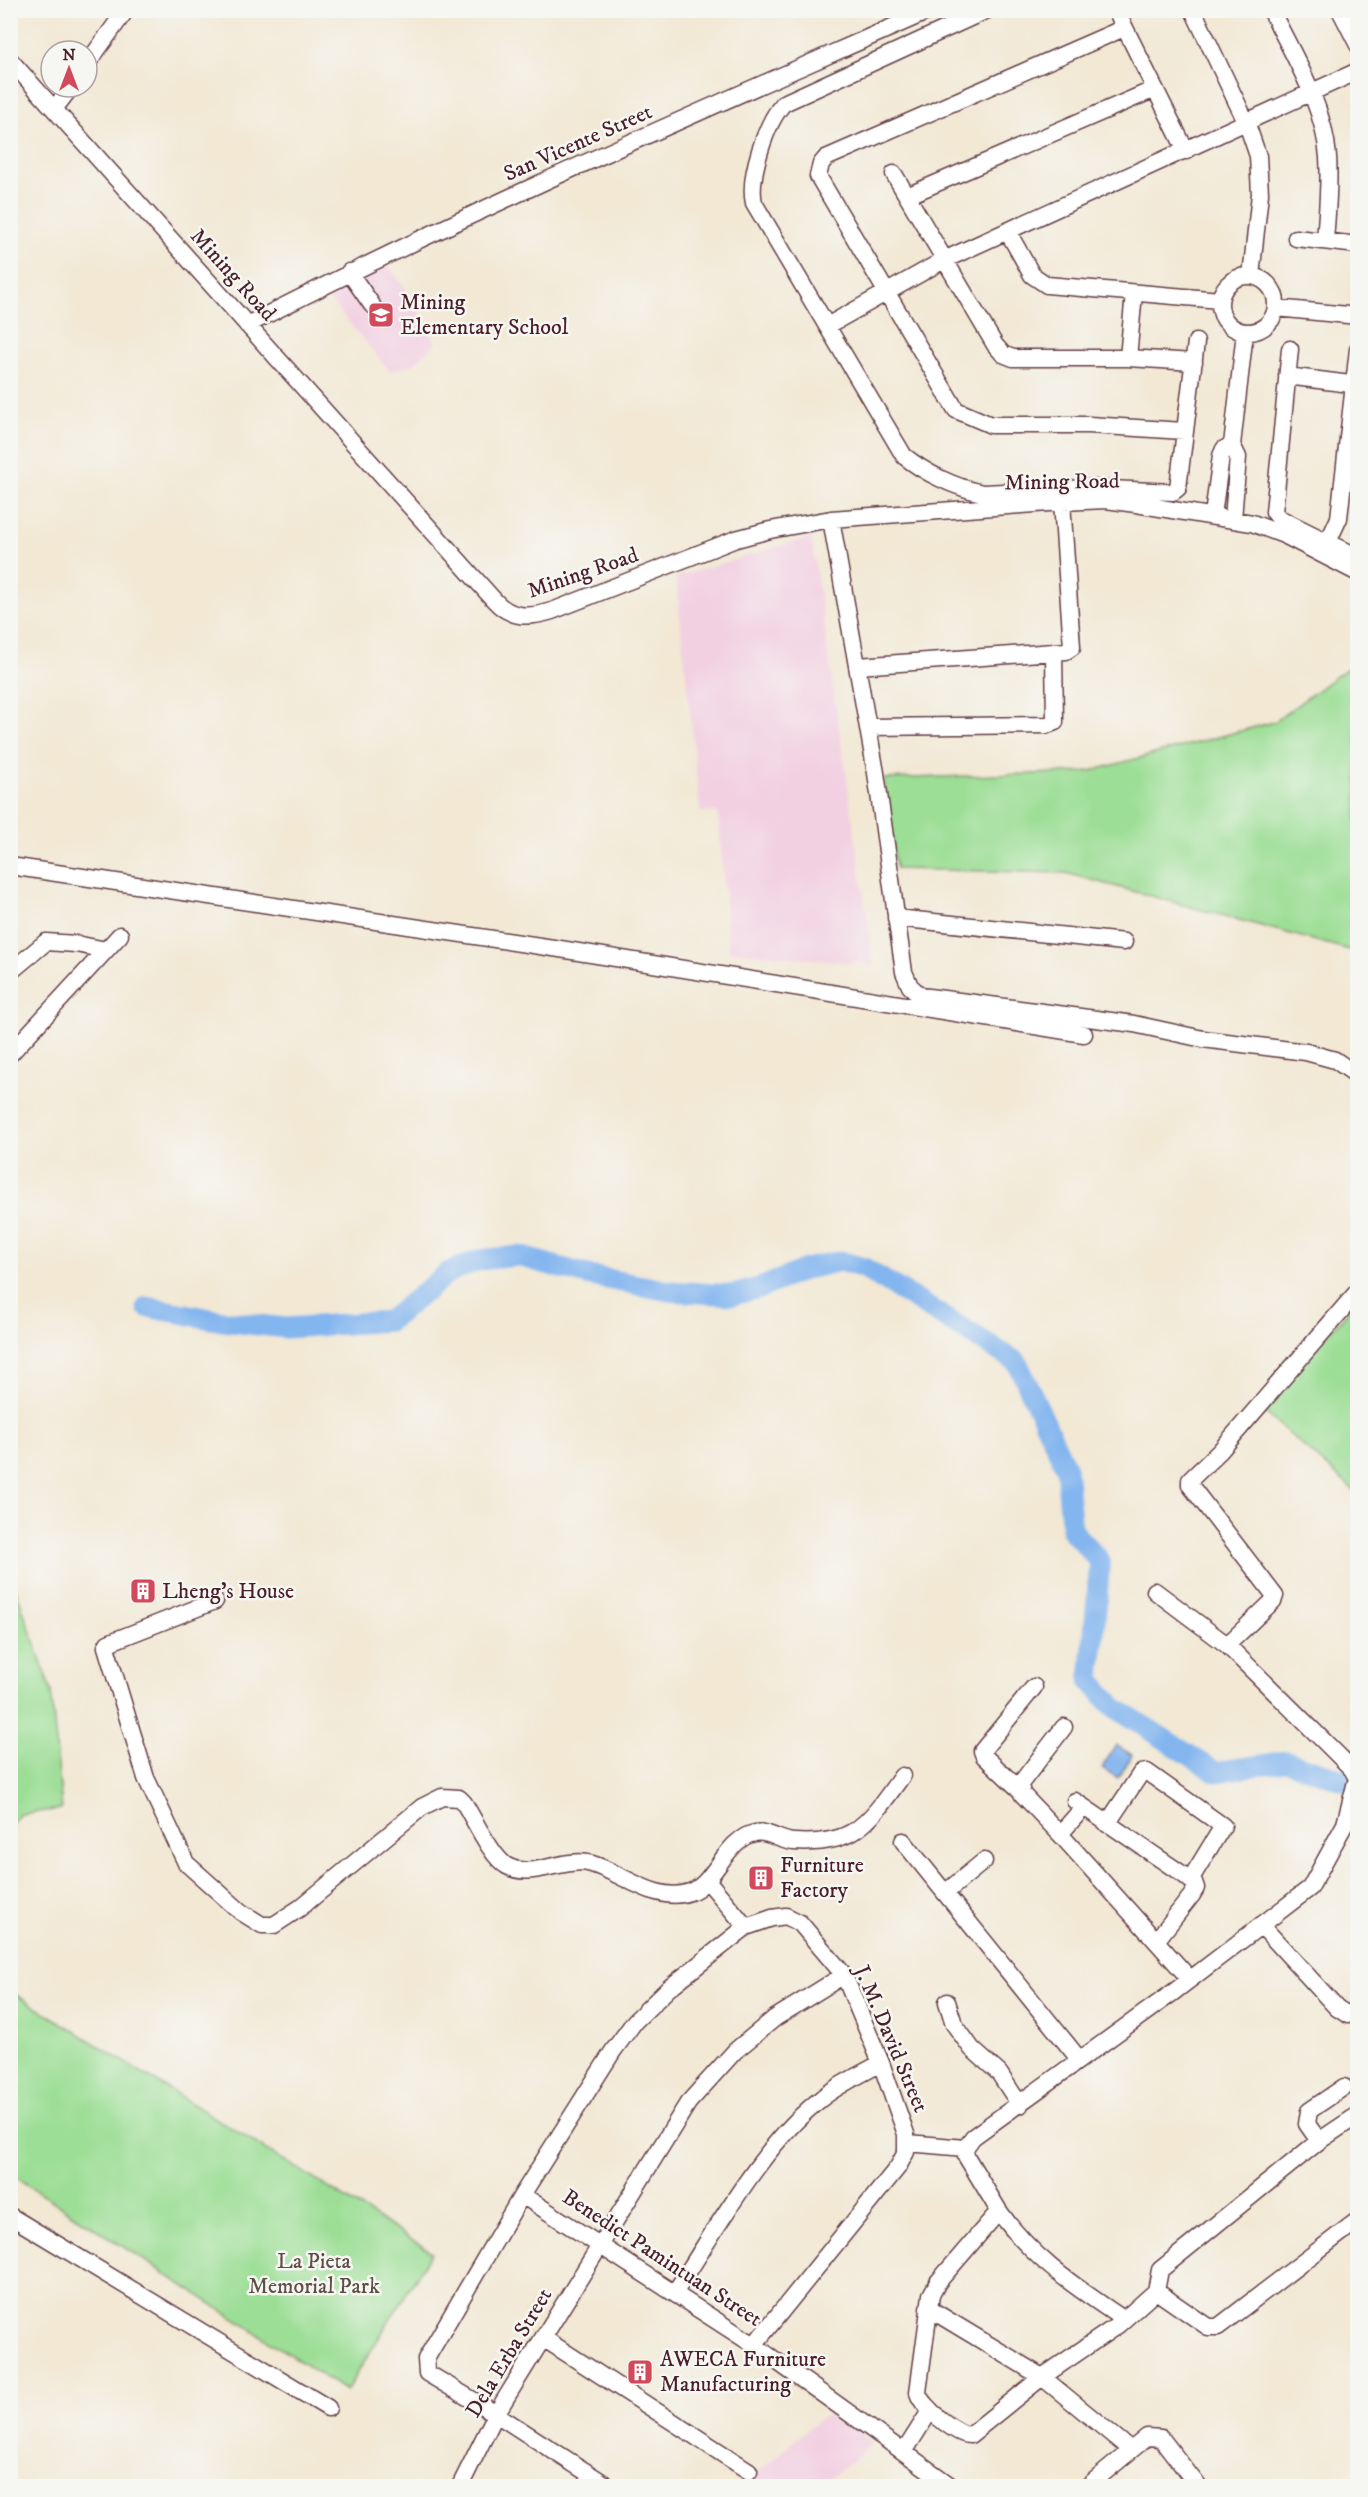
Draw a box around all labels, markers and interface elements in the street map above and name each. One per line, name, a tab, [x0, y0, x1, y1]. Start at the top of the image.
north arrow	[39, 39, 99, 99]
text: N	[62, 45, 76, 65]
street label: San Vicente Street	[500, 98, 656, 188]
street label: Mining Road	[184, 223, 282, 327]
place label: Mining Elementary School	[400, 289, 569, 341]
school or university icon: Mining Elementary School	[366, 300, 396, 330]
street label: Mining Road	[1004, 467, 1120, 497]
street label: Mining Road	[524, 541, 642, 605]
building icon: Lheng's House	[128, 1576, 158, 1606]
place label: Lheng's House	[162, 1578, 294, 1605]
place label: Furniture Factory	[780, 1852, 864, 1904]
building icon: Furniture Factory	[746, 1863, 776, 1893]
street label: J. M. David Street	[847, 1960, 934, 2117]
street label: Benedict Pamintuan Street	[557, 2183, 767, 2333]
park label: La Pieta Memorial Park	[248, 2248, 380, 2300]
street label: Dela Erba Street	[460, 2283, 558, 2423]
place label: AWECA Furniture Manufacturing	[660, 2346, 826, 2398]
building icon: AWECA Furniture Manufacturing	[625, 2357, 655, 2387]

